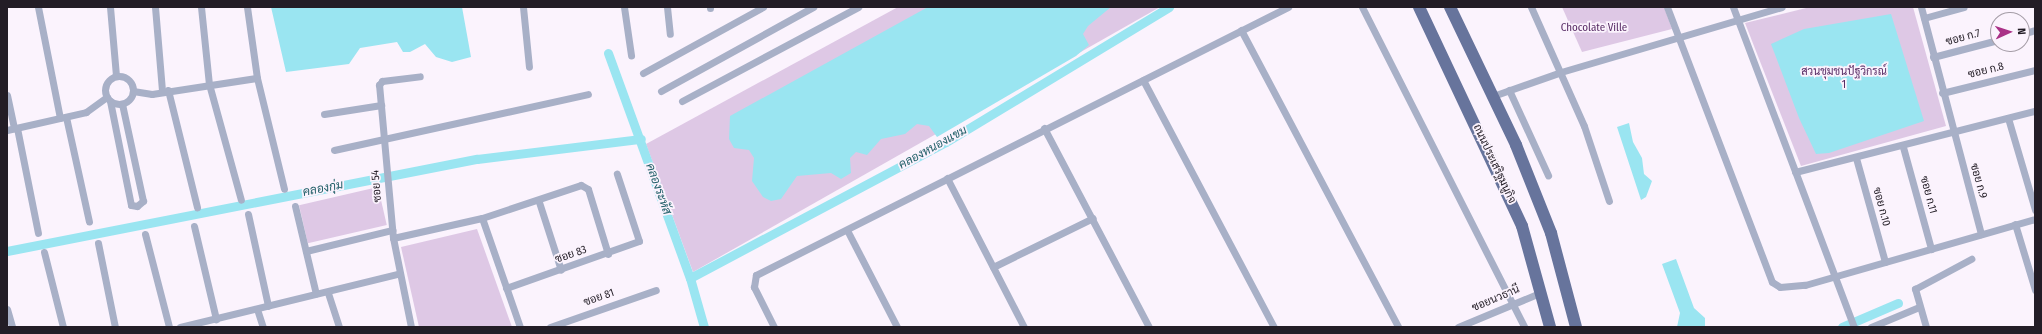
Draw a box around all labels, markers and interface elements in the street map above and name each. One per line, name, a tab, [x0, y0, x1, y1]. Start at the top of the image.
north arrow	[1990, 12, 2030, 52]
park label: Chocolate Ville	[1561, 21, 1627, 35]
street label: ซอย ก.7	[1944, 27, 1982, 49]
text: N	[2015, 28, 2028, 35]
street label: ซอย ก.8	[1967, 60, 2005, 82]
park label: สวนชุมชนปัฐวิกรณ์ 1	[1801, 66, 1887, 92]
street label: ถนนประเสริฐมนูกิจ	[1470, 122, 1518, 206]
water label: คลองหนองแขม	[896, 123, 970, 173]
water label: คลองระหัส	[642, 161, 674, 217]
street label: ซอย ก.9	[1967, 162, 1989, 200]
street label: ซอย 54	[369, 169, 385, 203]
street label: ซอย ก.11	[1917, 175, 1939, 215]
water label: คลองกุ่ม	[302, 178, 344, 200]
street label: ซอย ก.10	[1869, 186, 1893, 228]
street label: ซอย 83	[553, 243, 589, 267]
street label: ซอยนวธานี	[1470, 283, 1522, 315]
street label: ซอย 81	[582, 287, 616, 309]

